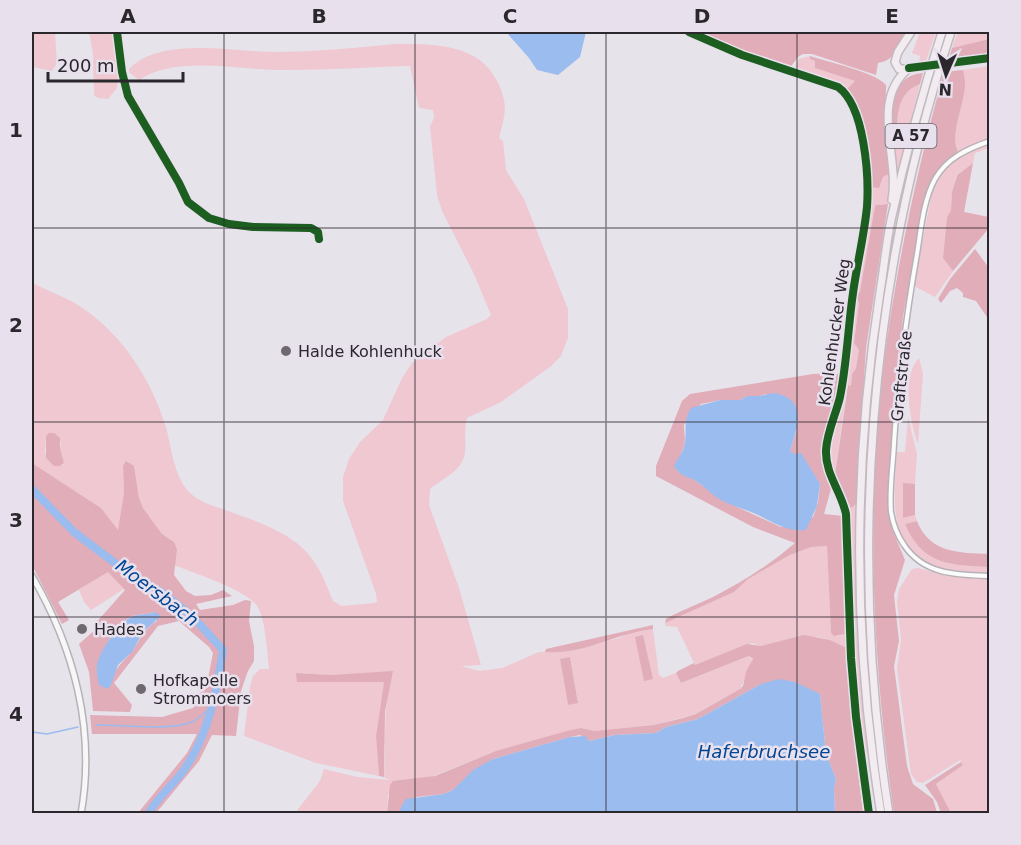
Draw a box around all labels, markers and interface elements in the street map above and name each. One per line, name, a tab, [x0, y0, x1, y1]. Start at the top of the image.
text: A	[120, 4, 136, 28]
text: B	[311, 4, 327, 28]
text: C	[503, 4, 517, 28]
text: D	[694, 4, 710, 28]
text: E	[885, 4, 899, 28]
scale bar	[48, 45, 183, 83]
north arrow	[916, 45, 976, 105]
text: 200 m	[57, 55, 115, 76]
text: N	[938, 80, 952, 99]
text: 1	[9, 118, 23, 142]
road number: A 57	[886, 124, 936, 148]
street label: Kohlenhucker Weg	[815, 257, 854, 407]
text: 2	[9, 313, 23, 337]
street label: Graftstraße	[887, 330, 916, 422]
place label: Halde Kohlenhuck	[298, 342, 443, 361]
marker: Halde Kohlenhuck	[279, 344, 293, 358]
text: 3	[9, 508, 23, 532]
water label: Moersbach	[112, 555, 203, 631]
place label: Hades	[94, 620, 144, 639]
marker: Hades	[75, 622, 89, 636]
place label: Hofkapelle Strommoers	[153, 671, 251, 708]
marker: Hofkapelle Strommoers	[134, 682, 148, 696]
text: 4	[9, 702, 23, 726]
water label: Haferbruchsee	[698, 741, 830, 762]

